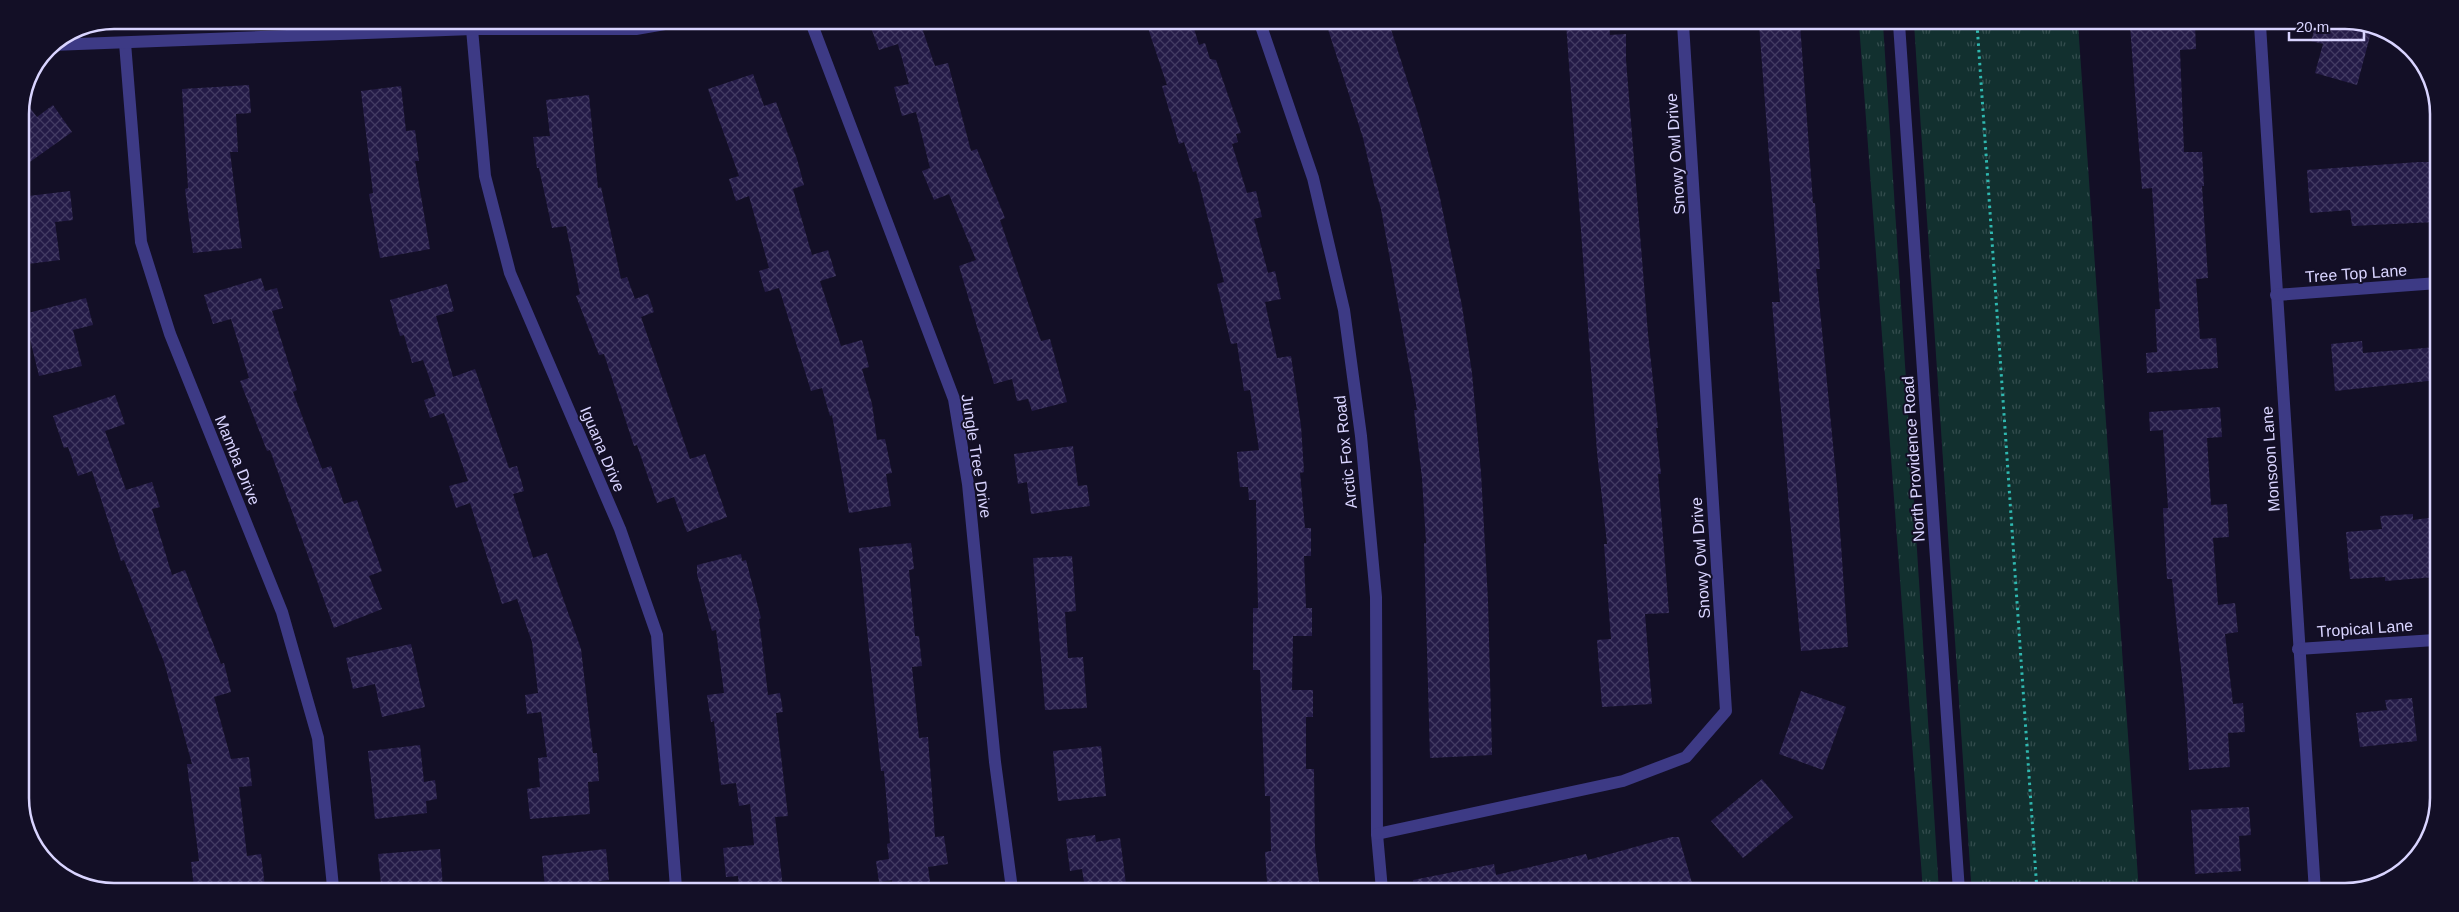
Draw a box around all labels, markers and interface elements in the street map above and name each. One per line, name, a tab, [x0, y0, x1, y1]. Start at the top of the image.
scale bar	[2289, 10, 2364, 42]
text: 20 m	[2296, 18, 2329, 35]
street label: Snowy Owl Drive	[1663, 93, 1688, 215]
street label: Tree Top Lane	[2304, 261, 2408, 286]
street label: North Providence Road	[1899, 375, 1928, 543]
street label: Jungle Tree Drive	[958, 393, 995, 519]
street label: Arctic Fox Road	[1331, 394, 1360, 509]
street label: Iguana Drive	[577, 404, 628, 494]
street label: Monsoon Lane	[2258, 405, 2283, 512]
street label: Mamba Drive	[212, 413, 263, 508]
street label: Snowy Owl Drive	[1688, 497, 1713, 619]
street label: Tropical Lane	[2316, 617, 2414, 640]

